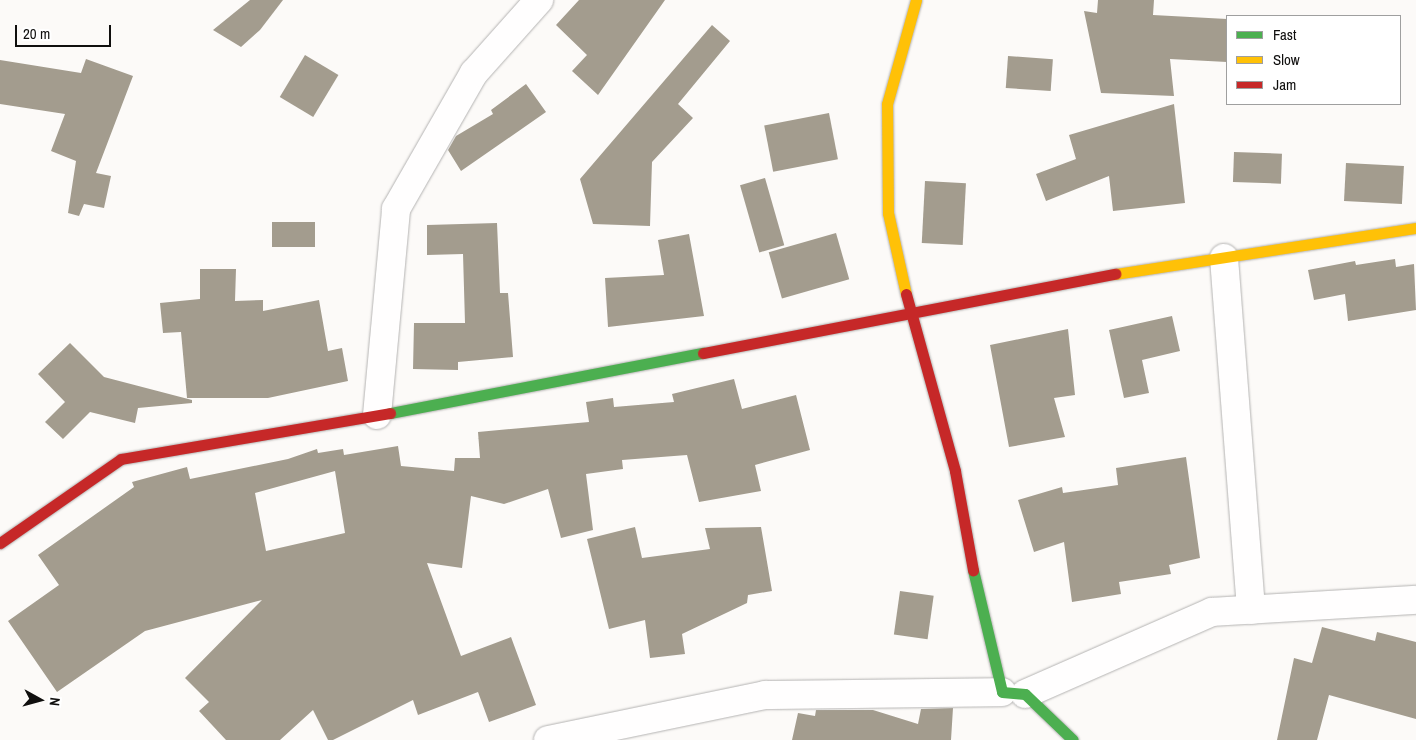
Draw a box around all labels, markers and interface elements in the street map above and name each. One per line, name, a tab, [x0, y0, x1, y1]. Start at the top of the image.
scale bar	[18, 15, 114, 47]
legend	[1226, 15, 1401, 105]
text: 20 m	[23, 23, 50, 44]
text: Fast	[1273, 24, 1296, 45]
text: Slow	[1273, 49, 1300, 70]
text: Jam	[1273, 74, 1296, 95]
north arrow	[15, 675, 65, 725]
text: N	[45, 697, 64, 707]

